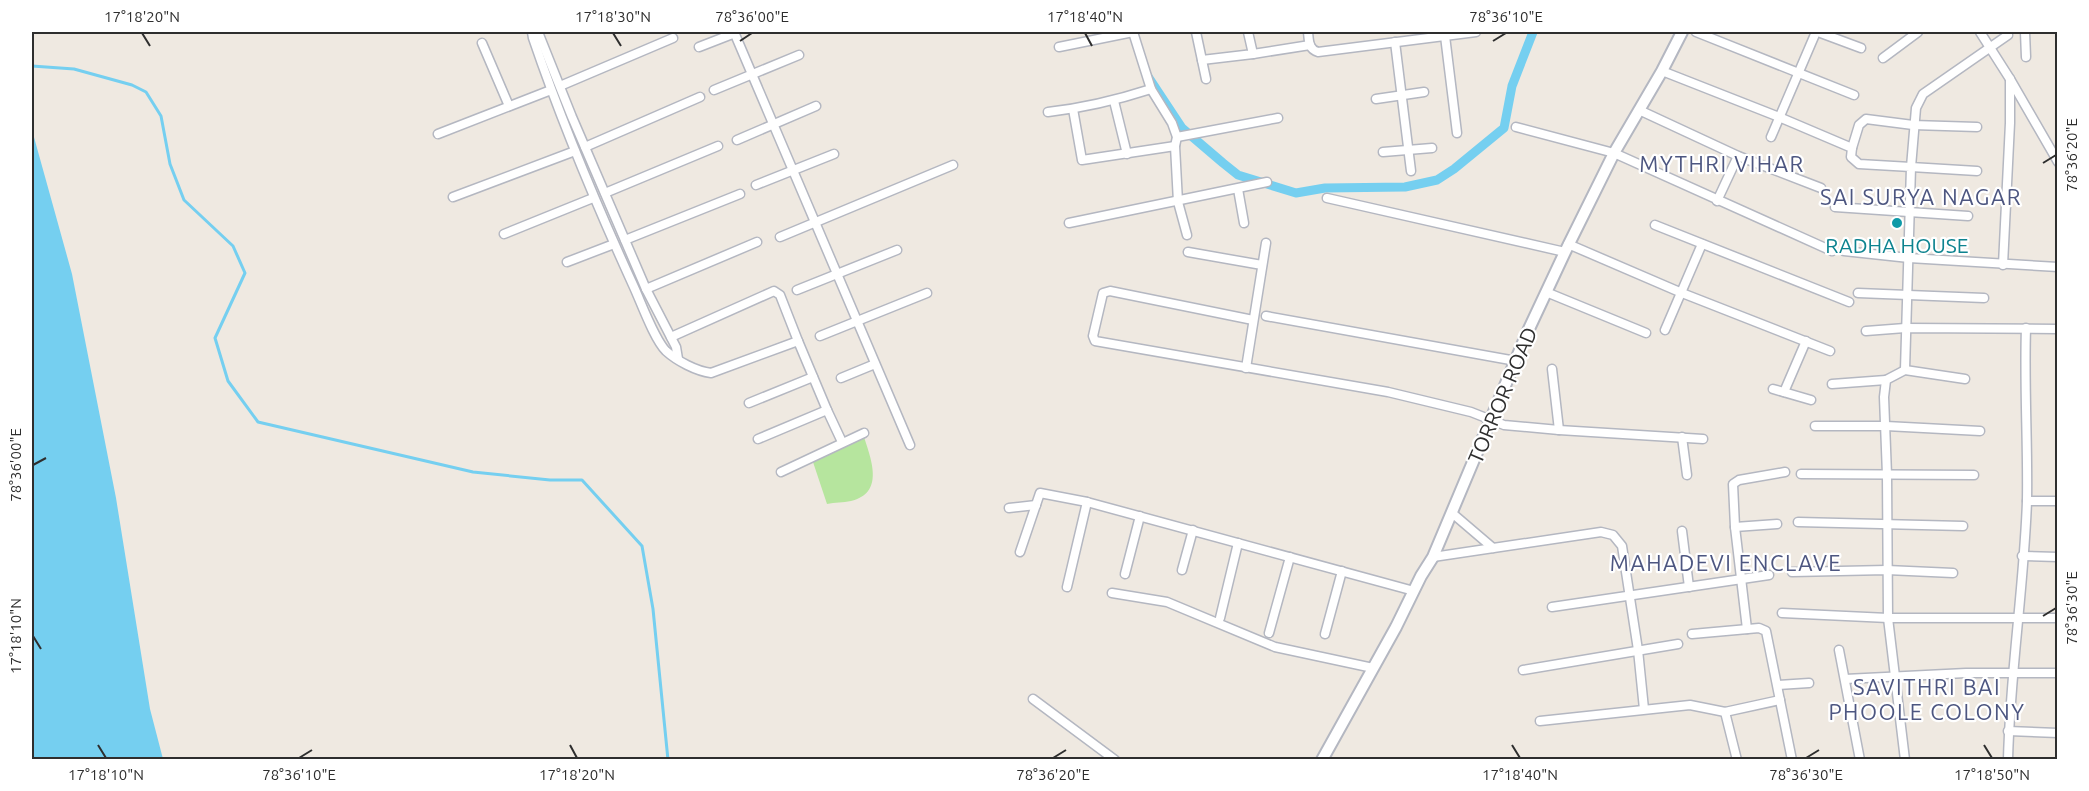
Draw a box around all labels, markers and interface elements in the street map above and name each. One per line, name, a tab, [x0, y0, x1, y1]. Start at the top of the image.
text: 17°18'20"N	[104, 8, 180, 25]
text: 17°18'30"N	[575, 8, 651, 25]
text: 78°36'00"E	[715, 8, 789, 25]
text: 17°18'40"N	[1047, 8, 1123, 25]
text: 78°36'10"E	[1469, 8, 1543, 25]
text: 78°36'20"E	[2063, 118, 2080, 192]
district label: MYTHRI VIHAR	[1639, 151, 1805, 176]
district label: SAI SURYA NAGAR	[1820, 184, 2022, 209]
marker: RADHA HOUSE	[1890, 216, 1904, 230]
place label: RADHA HOUSE	[1825, 233, 1969, 257]
street label: TORROR ROAD	[1463, 323, 1541, 467]
text: 78°36'00"E	[7, 428, 24, 502]
district label: MAHADEVI ENCLAVE	[1610, 550, 1842, 575]
text: 78°36'30"E	[2063, 571, 2080, 645]
text: 17°18'10"N	[7, 598, 24, 674]
district label: SAVITHRI BAI PHOOLE COLONY	[1828, 674, 2026, 724]
text: 17°18'10"N	[68, 766, 144, 783]
text: 78°36'10"E	[262, 766, 336, 783]
text: 17°18'20"N	[539, 766, 615, 783]
text: 78°36'20"E	[1016, 766, 1090, 783]
text: 17°18'40"N	[1482, 766, 1558, 783]
text: 78°36'30"E	[1769, 766, 1843, 783]
text: 17°18'50"N	[1954, 766, 2030, 783]

